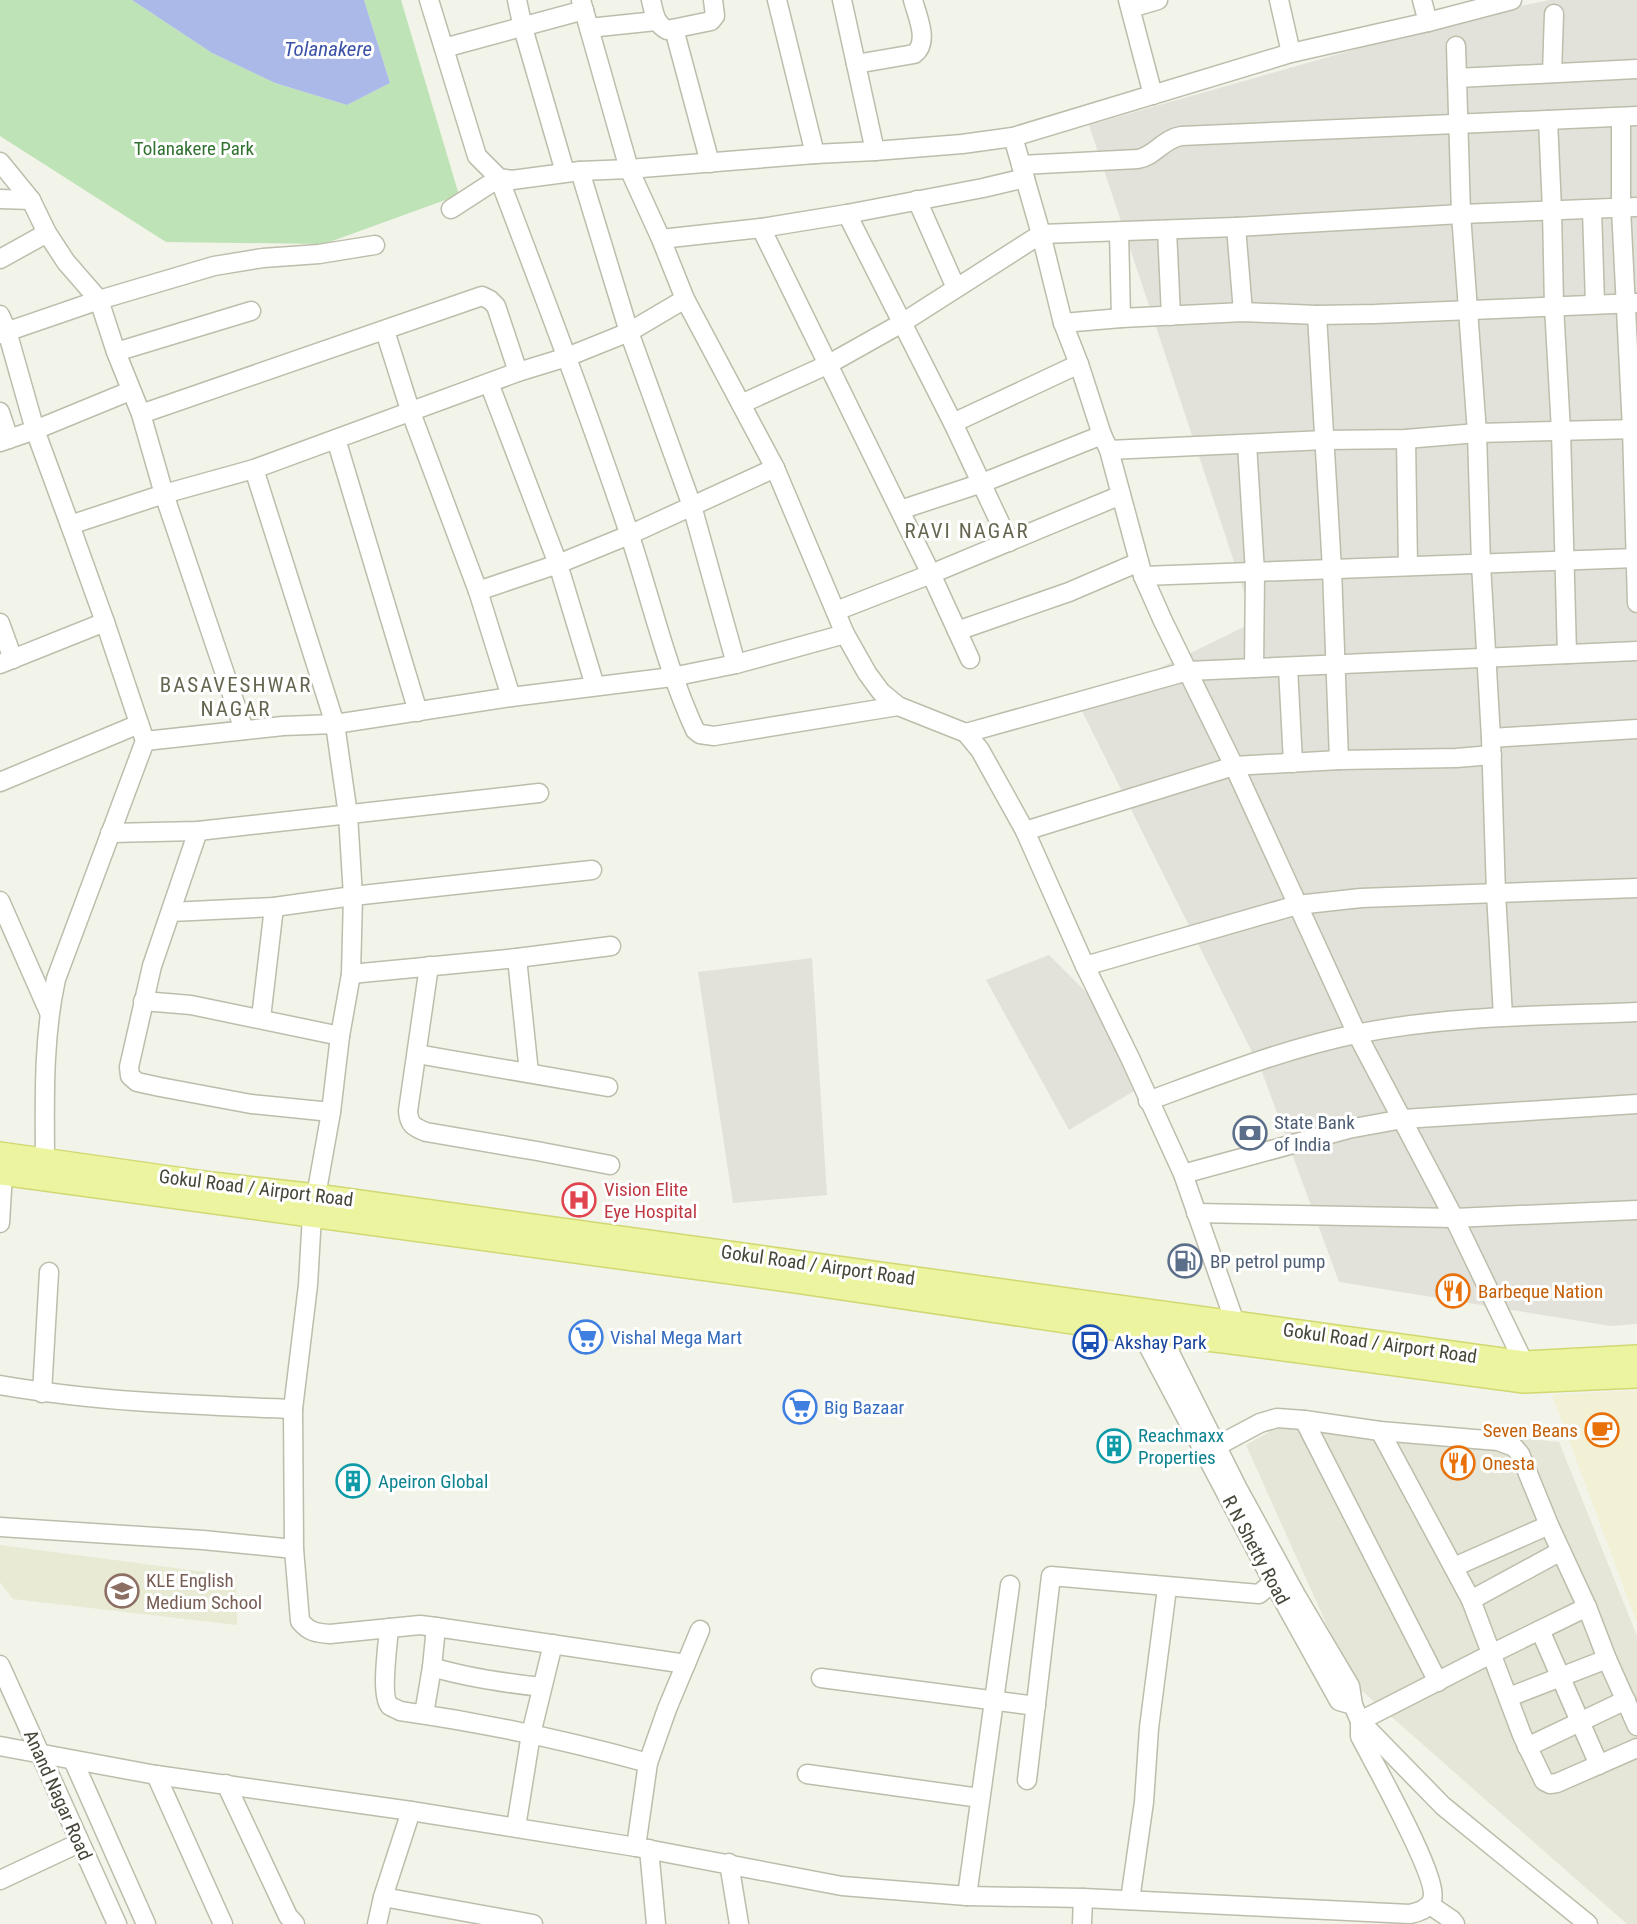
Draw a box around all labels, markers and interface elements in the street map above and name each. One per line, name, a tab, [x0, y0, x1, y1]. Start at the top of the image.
water label: Tolanakere	[284, 37, 372, 61]
park label: Tolanakere Park	[134, 137, 255, 160]
district label: RAVI NAGAR	[904, 519, 1030, 543]
district label: BASAVESHWAR NAGAR	[160, 673, 312, 721]
place label: State Bank of India	[1274, 1111, 1355, 1156]
bank icon: State Bank of India	[1231, 1114, 1269, 1152]
street label: Gokul Road / Airport Road	[158, 1165, 354, 1211]
place label: Vision Elite Eye Hospital	[604, 1178, 697, 1223]
hospital icon: Vision Elite Eye Hospital	[560, 1181, 598, 1219]
street label: Gokul Road / Airport Road	[720, 1240, 916, 1290]
fuel station icon: BP petrol pump	[1166, 1242, 1204, 1280]
place label: BP petrol pump	[1210, 1250, 1325, 1273]
restaurant icon: Barbeque Nation	[1434, 1272, 1472, 1310]
place label: Barbeque Nation	[1478, 1280, 1603, 1303]
supermarket icon: Vishal Mega Mart	[567, 1318, 605, 1356]
street label: Gokul Road / Airport Road	[1282, 1318, 1478, 1368]
bus stop icon: Akshay Park	[1071, 1323, 1109, 1361]
place label: Vishal Mega Mart	[610, 1326, 742, 1349]
place label: Akshay Park	[1114, 1331, 1207, 1354]
supermarket icon: Big Bazaar	[781, 1388, 819, 1426]
place label: Big Bazaar	[824, 1396, 904, 1419]
cafe icon: Seven Beans	[1583, 1411, 1621, 1449]
place label: Seven Beans	[1483, 1419, 1578, 1442]
place label: Reachmaxx Properties	[1138, 1424, 1224, 1469]
building icon: Reachmaxx Properties	[1095, 1427, 1133, 1465]
restaurant icon: Onesta	[1439, 1444, 1477, 1482]
place label: Onesta	[1482, 1452, 1535, 1475]
building icon: Apeiron Global	[334, 1462, 372, 1500]
place label: Apeiron Global	[378, 1470, 488, 1493]
street label: R N Shetty Road	[1218, 1492, 1294, 1608]
place label: KLE English Medium School	[146, 1569, 262, 1614]
school or university icon: KLE English Medium School	[103, 1572, 141, 1610]
street label: Anand Nagar Road	[19, 1726, 97, 1864]

